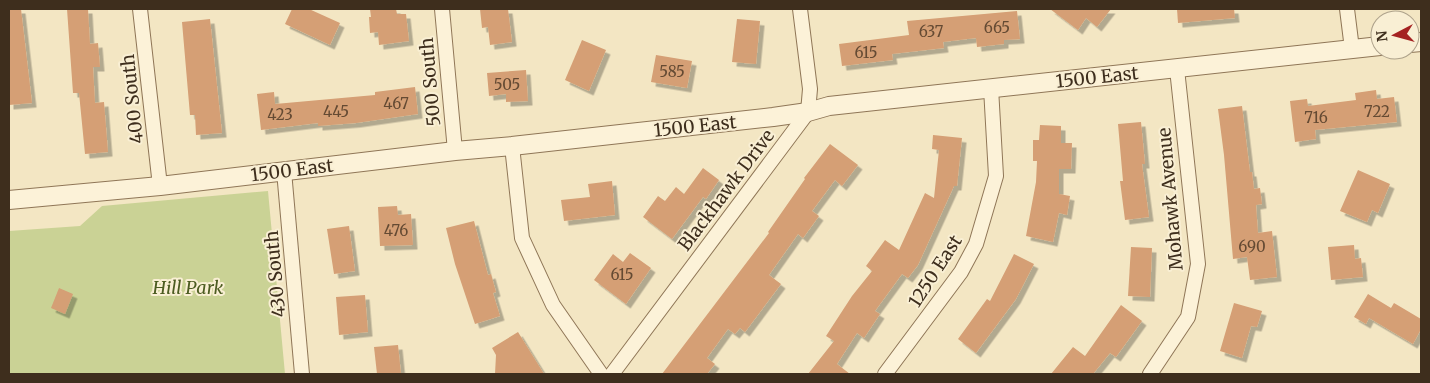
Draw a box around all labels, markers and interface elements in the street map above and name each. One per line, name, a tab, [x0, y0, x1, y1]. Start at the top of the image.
north arrow	[1370, 10, 1420, 60]
house number: 665	[984, 18, 1010, 37]
house number: 637	[919, 22, 944, 41]
text: N	[1373, 30, 1392, 43]
street label: 500 South	[415, 37, 445, 127]
house number: 615	[854, 43, 878, 62]
street label: 400 South	[116, 53, 148, 145]
street label: 1500 East	[1055, 61, 1139, 93]
house number: 585	[659, 62, 685, 81]
house number: 505	[494, 75, 520, 94]
house number: 467	[383, 94, 409, 113]
house number: 445	[323, 102, 349, 121]
house number: 722	[1364, 102, 1390, 121]
house number: 423	[267, 105, 293, 124]
house number: 716	[1304, 108, 1328, 127]
street label: 1500 East	[653, 110, 737, 142]
street label: Blackhawk Drive	[673, 125, 779, 255]
street label: Mohawk Avenue	[1152, 127, 1188, 271]
street label: 1500 East	[249, 154, 335, 186]
house number: 476	[384, 221, 408, 240]
street label: 430 South	[260, 230, 290, 318]
street label: 1250 East	[903, 231, 967, 311]
house number: 690	[1238, 237, 1266, 256]
house number: 615	[610, 265, 634, 284]
park label: Hill Park	[152, 276, 224, 299]

